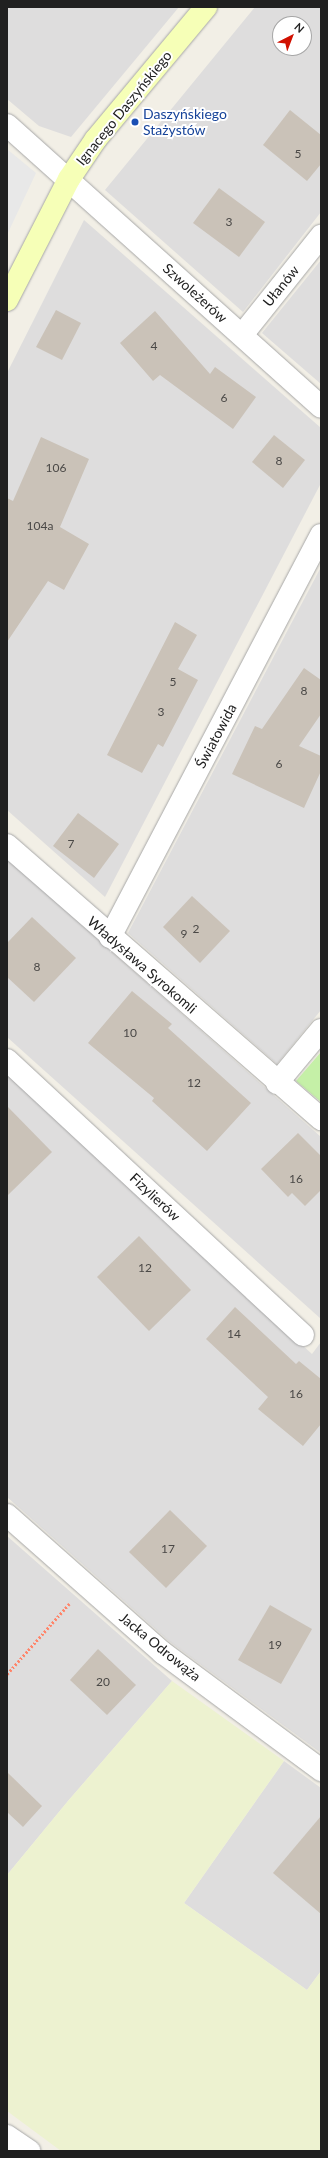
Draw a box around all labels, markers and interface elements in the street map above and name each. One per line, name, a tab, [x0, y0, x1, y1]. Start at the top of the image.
north arrow	[272, 16, 312, 56]
text: N	[292, 20, 307, 35]
street label: Ignacego Daszyńskiego	[73, 47, 175, 169]
place label: Daszyńskiego Stażystów	[143, 106, 227, 138]
marker: Daszyńskiego Stażystów	[130, 117, 140, 127]
house number: 5	[295, 147, 301, 161]
house number: 3	[226, 215, 232, 229]
street label: Szwoleżerów	[159, 260, 231, 326]
street label: Ułanów	[259, 262, 303, 310]
house number: 4	[151, 339, 157, 353]
house number: 6	[221, 391, 227, 405]
house number: 8	[276, 454, 282, 468]
house number: 106	[46, 461, 66, 475]
house number: 104a	[27, 519, 53, 533]
house number: 5	[170, 675, 176, 689]
house number: 8	[301, 684, 307, 698]
street label: Światowida	[192, 701, 240, 771]
house number: 3	[158, 705, 164, 719]
house number: 6	[276, 757, 282, 771]
house number: 7	[68, 837, 74, 851]
street label: Władysława Syrokomli	[84, 913, 200, 1017]
house number: 2	[193, 922, 199, 936]
house number: 9	[181, 927, 187, 941]
house number: 8	[34, 960, 40, 974]
house number: 10	[123, 1026, 137, 1040]
house number: 12	[187, 1076, 201, 1090]
street label: Fizylierów	[126, 1170, 184, 1224]
house number: 16	[289, 1172, 303, 1186]
house number: 12	[138, 1261, 152, 1275]
house number: 14	[227, 1327, 241, 1341]
house number: 16	[289, 1387, 303, 1401]
house number: 17	[161, 1542, 175, 1556]
street label: Jacka Odrowąża	[116, 1609, 204, 1685]
house number: 19	[268, 1638, 282, 1652]
house number: 20	[96, 1675, 110, 1689]

